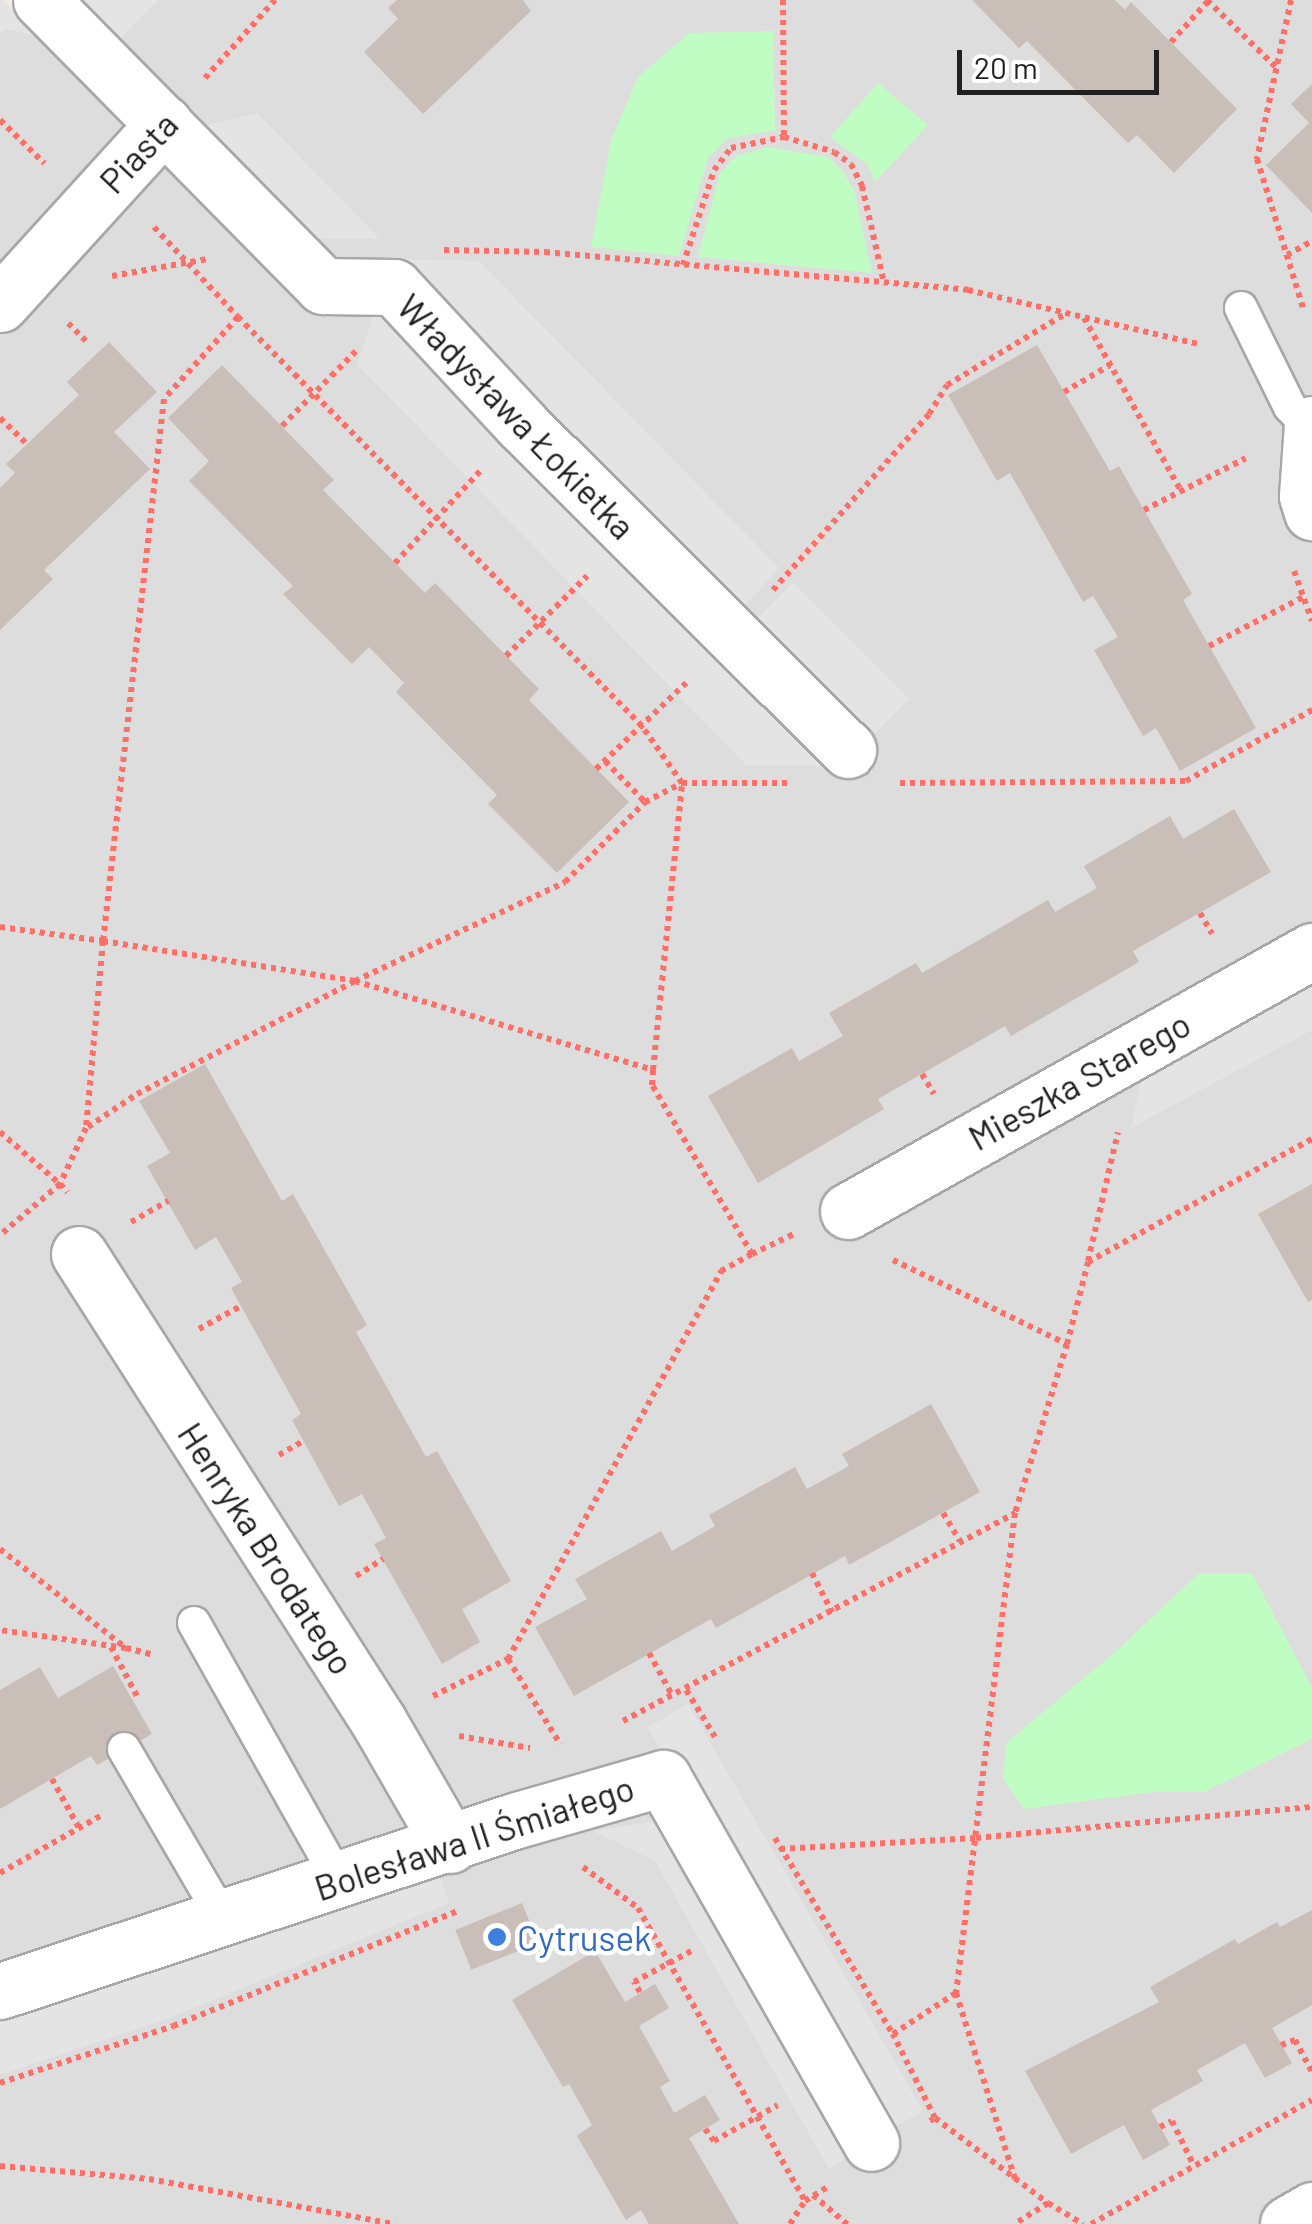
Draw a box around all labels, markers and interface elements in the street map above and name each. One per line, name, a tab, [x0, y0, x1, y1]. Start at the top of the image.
scale bar	[962, 30, 1164, 92]
text: 20 m	[974, 49, 1038, 85]
street label: Piasta	[90, 103, 186, 201]
street label: Władysława Łokietka	[389, 285, 645, 547]
street label: Mieszka Starego	[961, 1002, 1197, 1158]
street label: Henryka Brodatego	[170, 1414, 364, 1682]
street label: Bolesława II Śmiałego	[309, 1766, 639, 1908]
place label: Cytrusek	[517, 1916, 652, 1958]
marker: Cytrusek	[486, 1926, 508, 1948]

